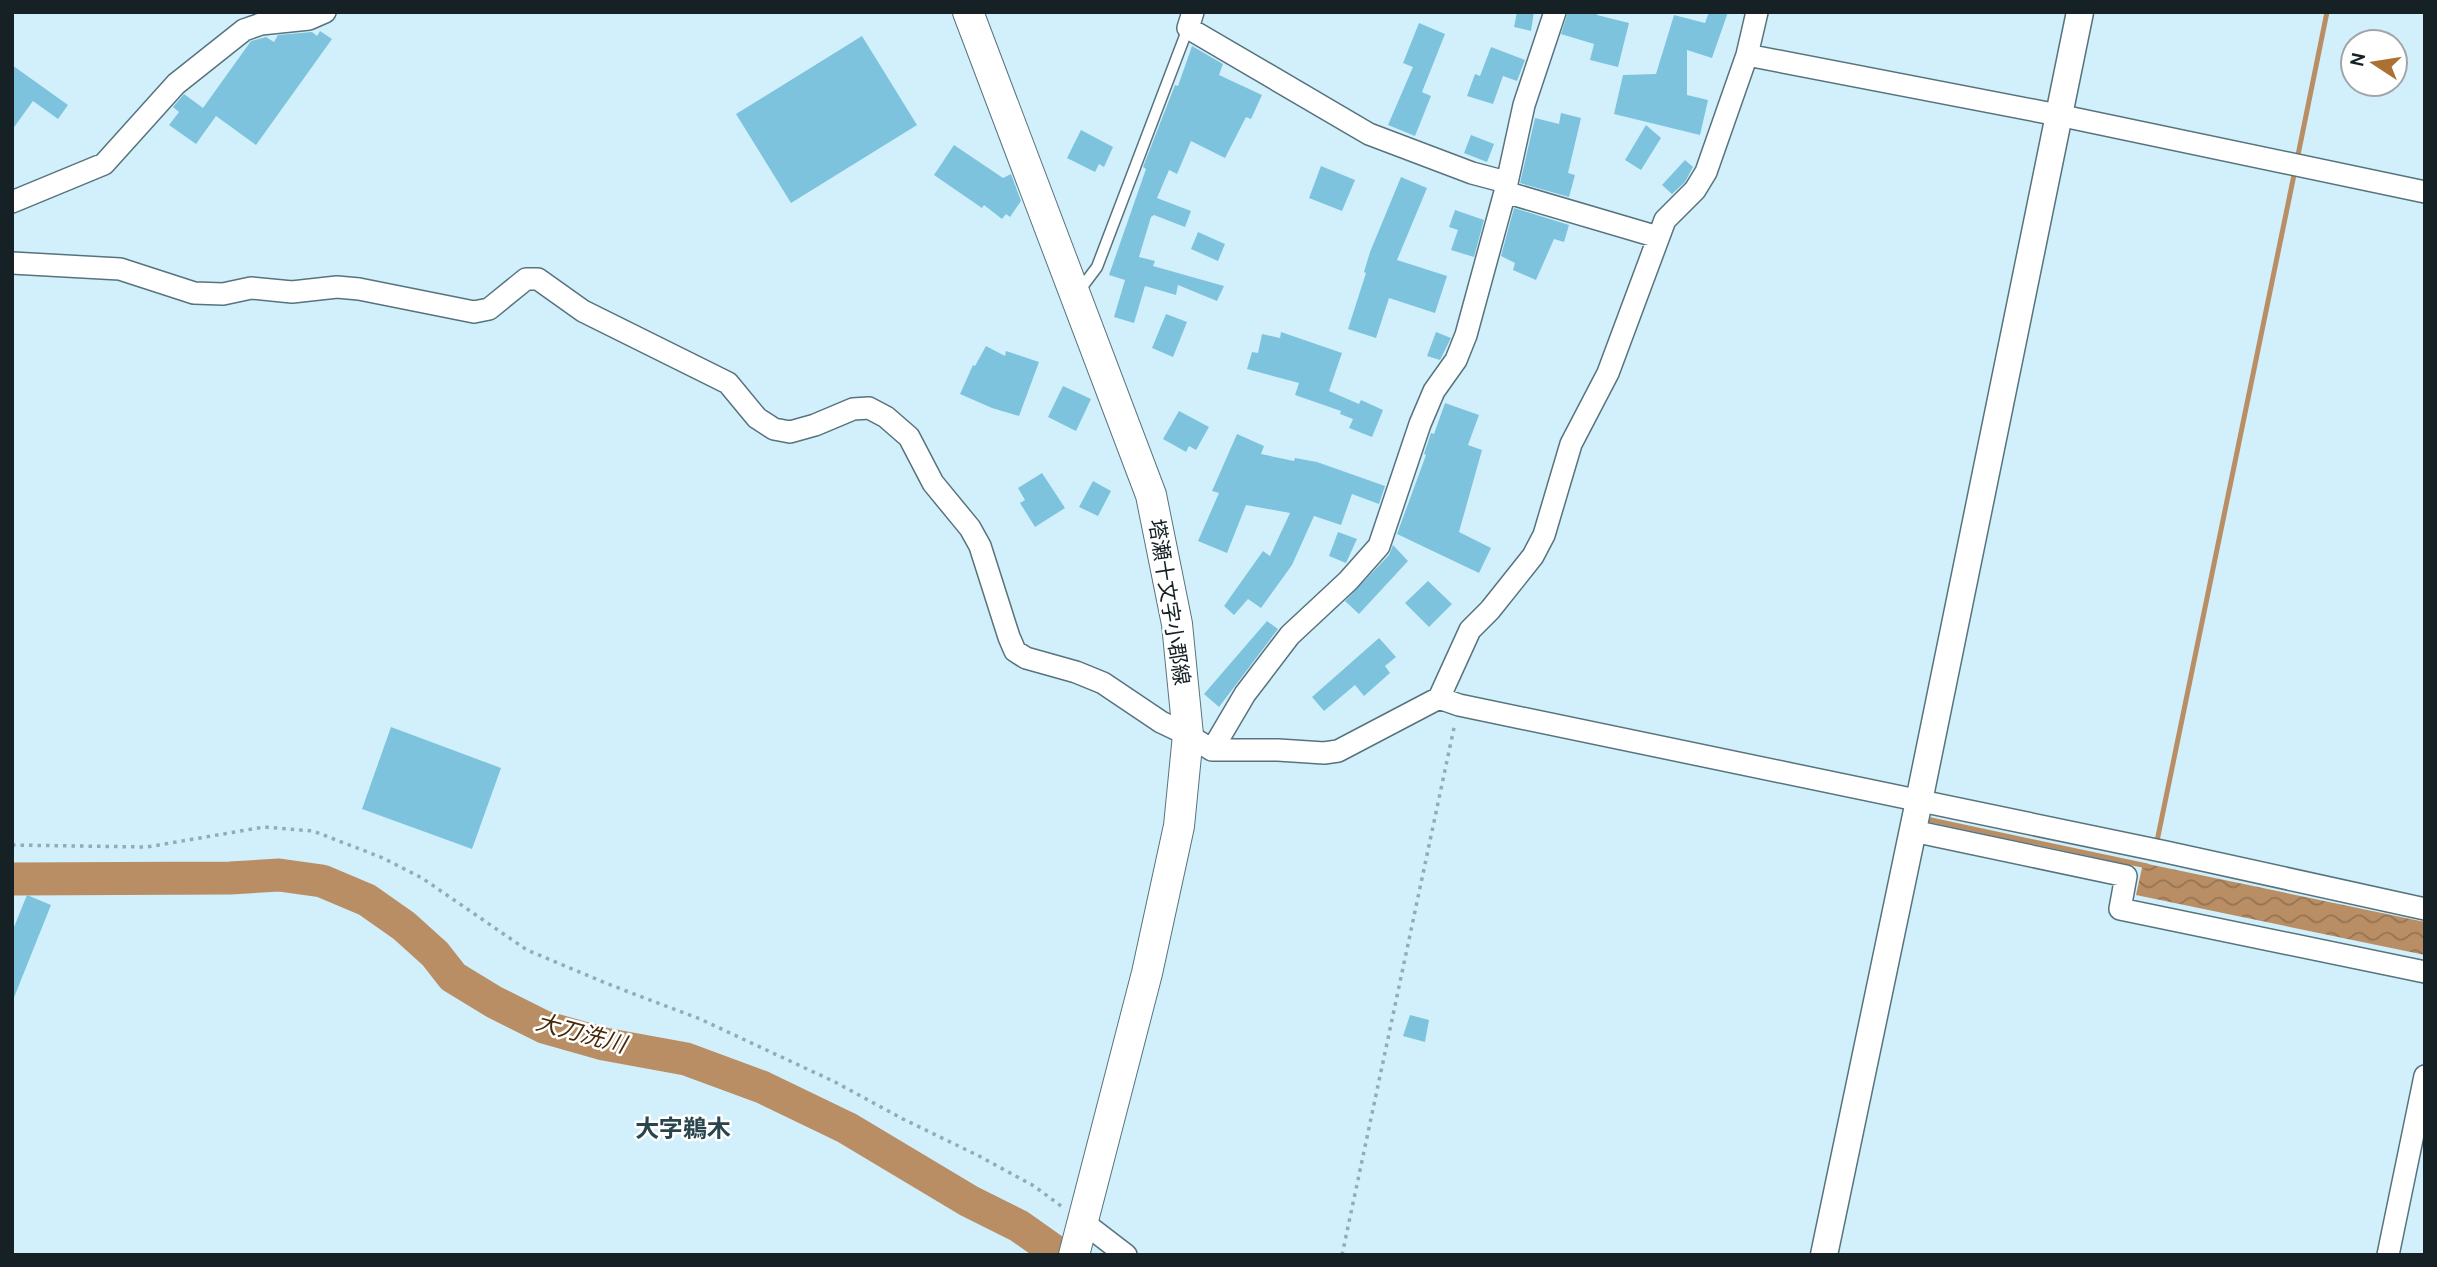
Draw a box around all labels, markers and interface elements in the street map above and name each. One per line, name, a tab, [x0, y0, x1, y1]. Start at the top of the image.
north arrow	[2339, 28, 2409, 98]
text: N	[2345, 51, 2371, 69]
street label: 塔瀬十文字小郡線	[1144, 517, 1195, 687]
water label: 大刀洗川	[533, 1008, 632, 1059]
district label: 大字鵜木	[635, 1114, 731, 1143]

